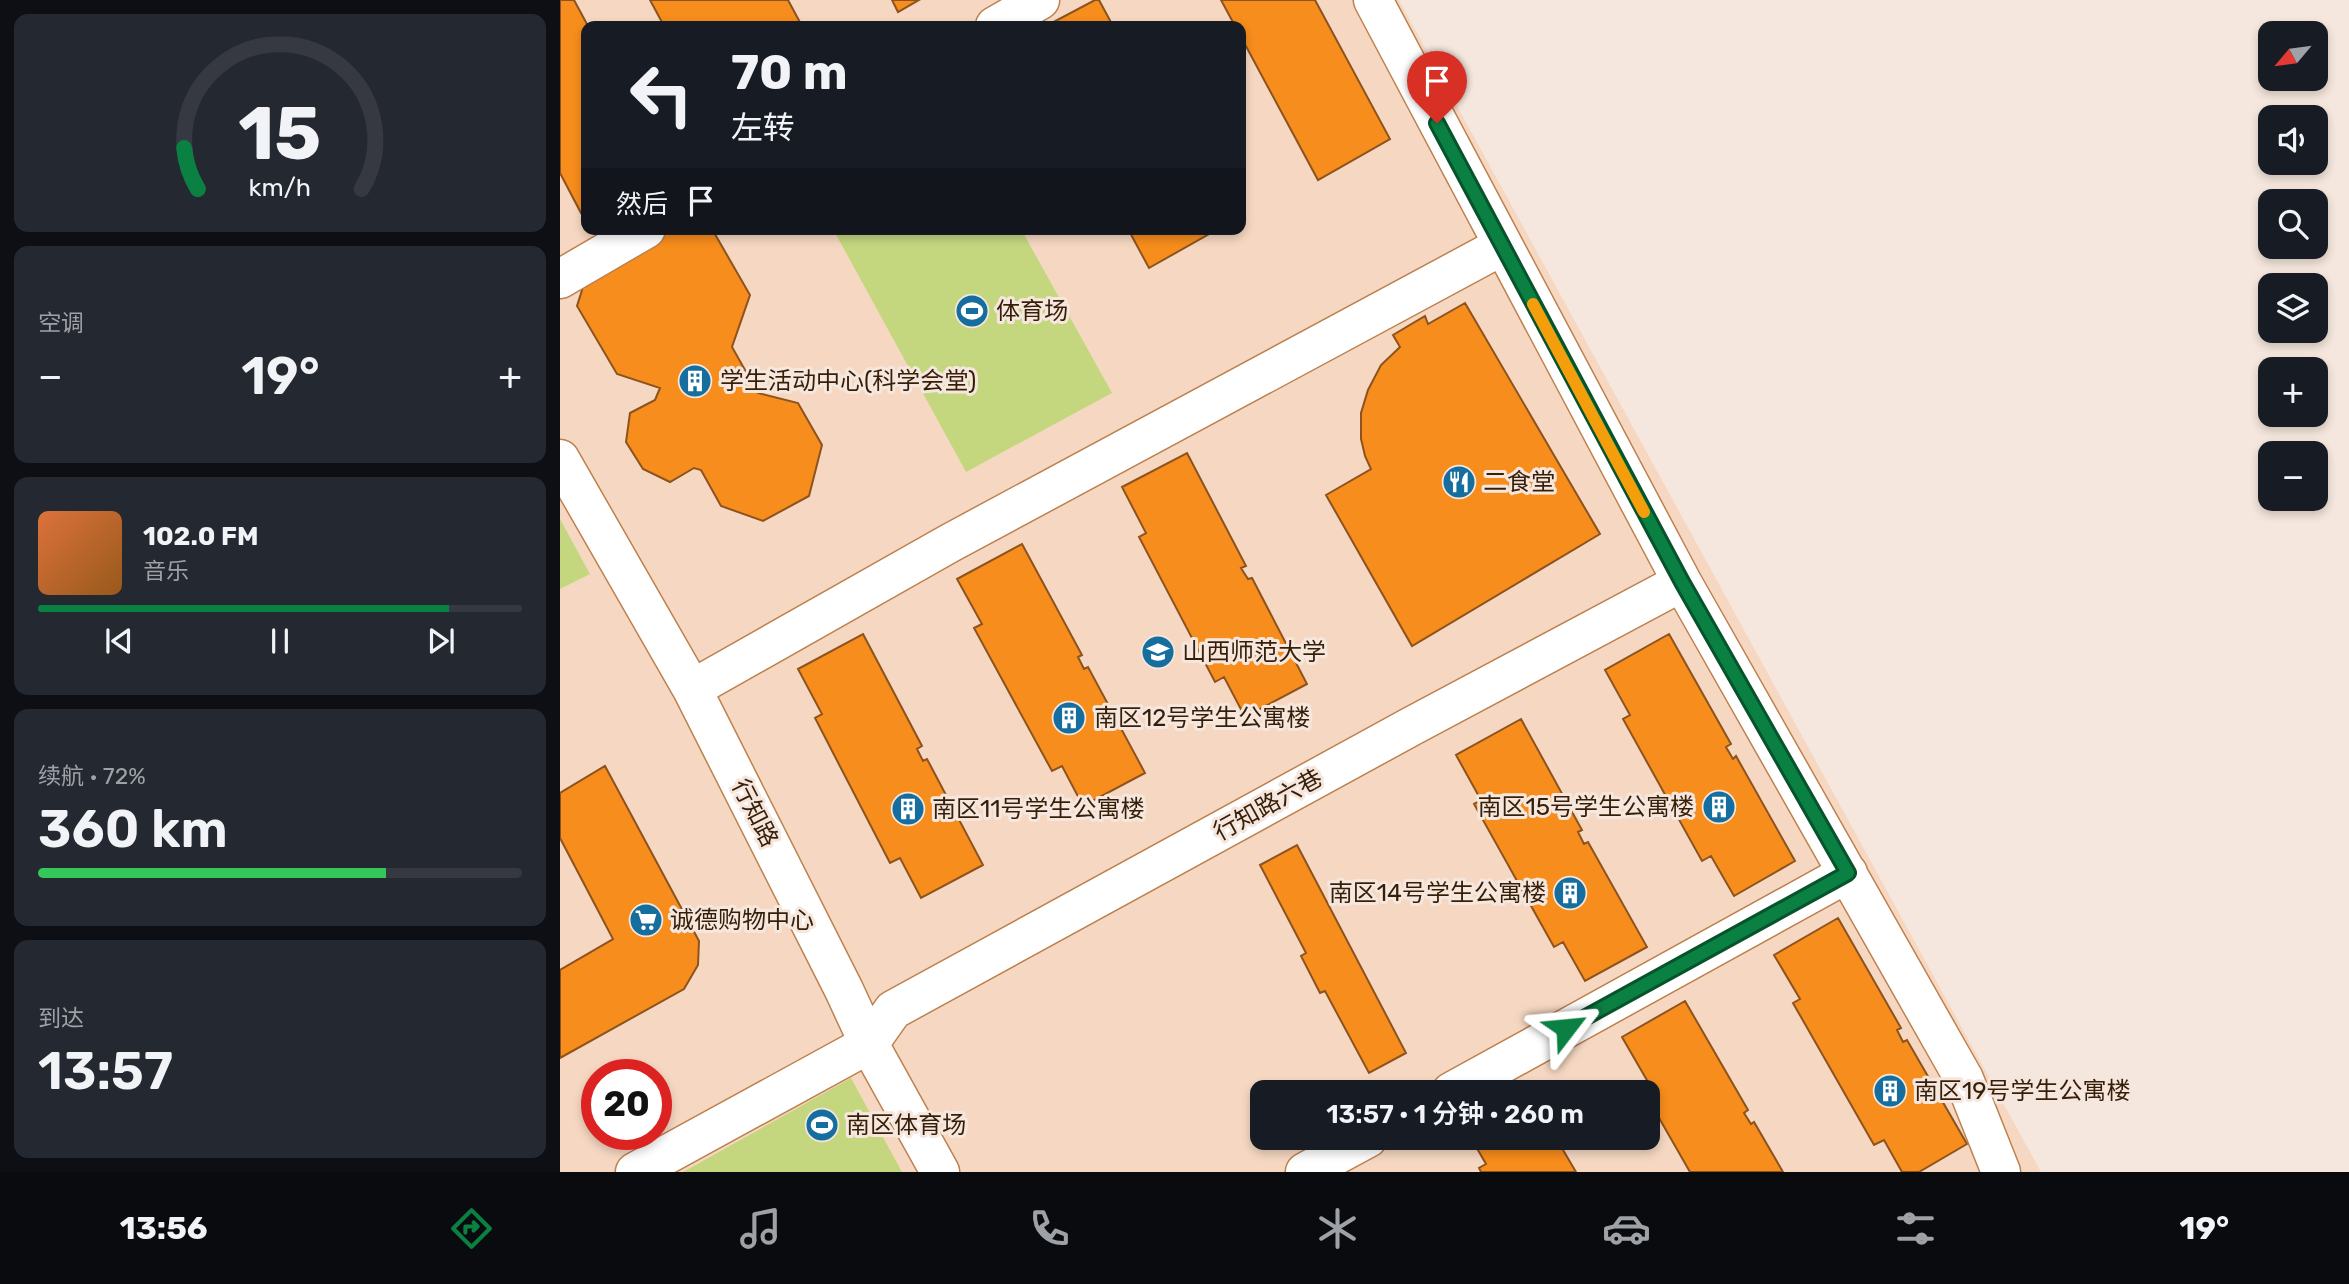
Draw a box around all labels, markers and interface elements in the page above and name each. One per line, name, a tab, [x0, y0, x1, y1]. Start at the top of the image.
north arrow	[2258, 21, 2328, 91]
map controls	[2258, 21, 2328, 511]
text: 70 m	[731, 43, 848, 101]
icon: left	[616, 49, 707, 140]
pin	[1407, 51, 1467, 123]
icon: arrive	[1418, 62, 1456, 100]
text: 15	[238, 91, 322, 177]
button: sound	[2258, 105, 2328, 175]
text: 左转	[731, 109, 795, 147]
text: km/h	[249, 173, 311, 202]
icon: arrive	[682, 182, 720, 220]
text: 然后	[616, 189, 668, 220]
button: search	[2258, 189, 2328, 259]
button: layers	[2258, 273, 2328, 343]
sports icon: 体育场	[953, 292, 991, 330]
place label: 体育场	[996, 297, 1068, 325]
text: 空调	[38, 309, 84, 337]
text: 19°	[241, 345, 320, 407]
text: −	[38, 353, 63, 399]
text: +	[498, 353, 522, 399]
button: +	[2258, 357, 2328, 427]
building icon: 学生活动中心(科学会堂)	[676, 362, 714, 400]
place label: 学生活动中心(科学会堂)	[720, 367, 976, 395]
button: −	[2258, 441, 2328, 511]
restaurant icon: 二食堂	[1440, 463, 1478, 501]
place label: 二食堂	[1483, 468, 1555, 496]
text: 102.0 FM	[143, 521, 259, 552]
text: 音乐	[143, 557, 189, 585]
icon: previous	[100, 622, 138, 660]
icon: pause	[261, 622, 299, 660]
icon: next	[422, 622, 460, 660]
school or university icon: 山西师范大学	[1139, 633, 1177, 671]
place label: 山西师范大学	[1182, 638, 1326, 666]
building icon: 南区12号学生公寓楼	[1050, 699, 1088, 737]
place label: 南区12号学生公寓楼	[1094, 704, 1310, 732]
text: 续航 · 72%	[38, 762, 146, 790]
street label: 行知路六巷	[1209, 764, 1327, 846]
street label: 行知路	[726, 775, 784, 851]
building icon: 南区15号学生公寓楼	[1700, 788, 1738, 826]
building icon: 南区11号学生公寓楼	[889, 790, 927, 828]
place label: 南区15号学生公寓楼	[1477, 793, 1694, 821]
place label: 南区11号学生公寓楼	[932, 795, 1145, 823]
text: 360 km	[38, 798, 228, 860]
building icon: 南区14号学生公寓楼	[1551, 874, 1589, 912]
place label: 南区14号学生公寓楼	[1329, 879, 1546, 907]
supermarket icon: 诚德购物中心	[627, 901, 665, 939]
place label: 诚德购物中心	[670, 906, 814, 934]
position arrow	[1529, 991, 1603, 1065]
text: 到达	[38, 1004, 84, 1032]
text: 13:57	[38, 1040, 173, 1102]
speed limit sign: 20	[581, 1059, 672, 1150]
building icon: 南区19号学生公寓楼	[1871, 1072, 1909, 1110]
place label: 南区19号学生公寓楼	[1914, 1077, 2131, 1105]
text: 13:57 · 1 分钟 · 260 m	[1326, 1099, 1584, 1130]
sports icon: 南区体育场	[803, 1106, 841, 1144]
place label: 南区体育场	[846, 1111, 966, 1139]
icon: directions	[447, 1204, 496, 1253]
icon: music	[736, 1204, 785, 1253]
icon: phone	[1025, 1204, 1074, 1253]
icon: climate	[1313, 1204, 1362, 1253]
icon: car	[1602, 1204, 1651, 1253]
icon: filters	[1891, 1204, 1940, 1253]
text: 13:56	[120, 1209, 208, 1247]
text: 19°	[2180, 1209, 2229, 1247]

